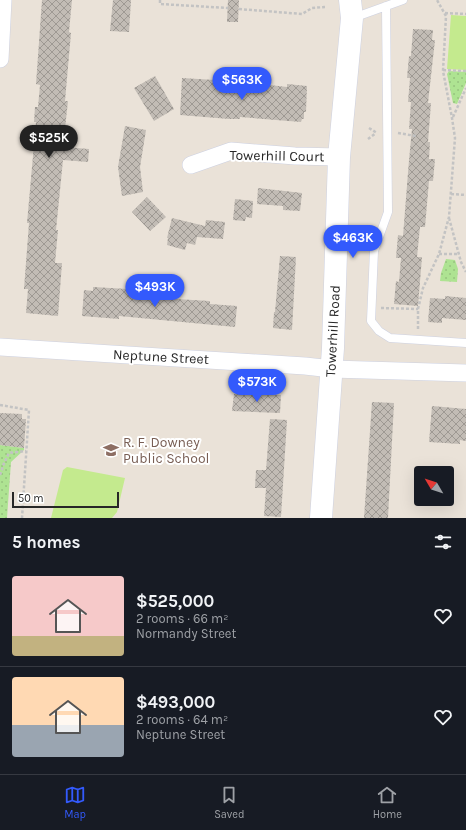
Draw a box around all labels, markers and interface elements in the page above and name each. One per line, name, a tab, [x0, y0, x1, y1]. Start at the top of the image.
pin: $563K	[214, 67, 270, 101]
text: $563K	[221, 72, 263, 87]
pin: $525K	[21, 125, 77, 159]
text: $525K	[29, 130, 69, 145]
street label: Towerhill Court	[229, 147, 325, 165]
pin: $463K	[325, 225, 381, 259]
text: $463K	[332, 230, 374, 245]
pin: $493K	[127, 274, 183, 308]
text: $493K	[134, 279, 176, 294]
street label: Towerhill Road	[322, 285, 344, 377]
street label: Neptune Street	[113, 346, 209, 368]
pin: $573K	[229, 369, 285, 403]
text: $573K	[237, 374, 277, 389]
place label: R. F. Downey Public School	[123, 434, 210, 467]
school or university icon: R. F. Downey Public School	[102, 441, 120, 459]
north arrow	[414, 466, 454, 506]
map controls	[414, 466, 454, 506]
scale bar	[12, 490, 119, 509]
text: 50 m	[18, 492, 44, 505]
icon: filters	[432, 531, 454, 553]
text: 5 homes	[12, 532, 81, 552]
text: $525,000	[136, 591, 214, 611]
icon: home	[44, 592, 92, 640]
icon: heart	[432, 605, 454, 627]
text: 2 rooms · 66 m²	[136, 611, 228, 626]
text: Normandy Street	[136, 626, 236, 641]
text: $493,000	[136, 692, 215, 712]
icon: home	[44, 693, 92, 741]
icon: heart	[432, 706, 454, 728]
text: 2 rooms · 64 m²	[136, 712, 228, 727]
text: Neptune Street	[136, 727, 225, 742]
tab: Map	[64, 784, 86, 821]
tab: Saved	[214, 784, 245, 821]
tab: Home	[373, 784, 402, 821]

